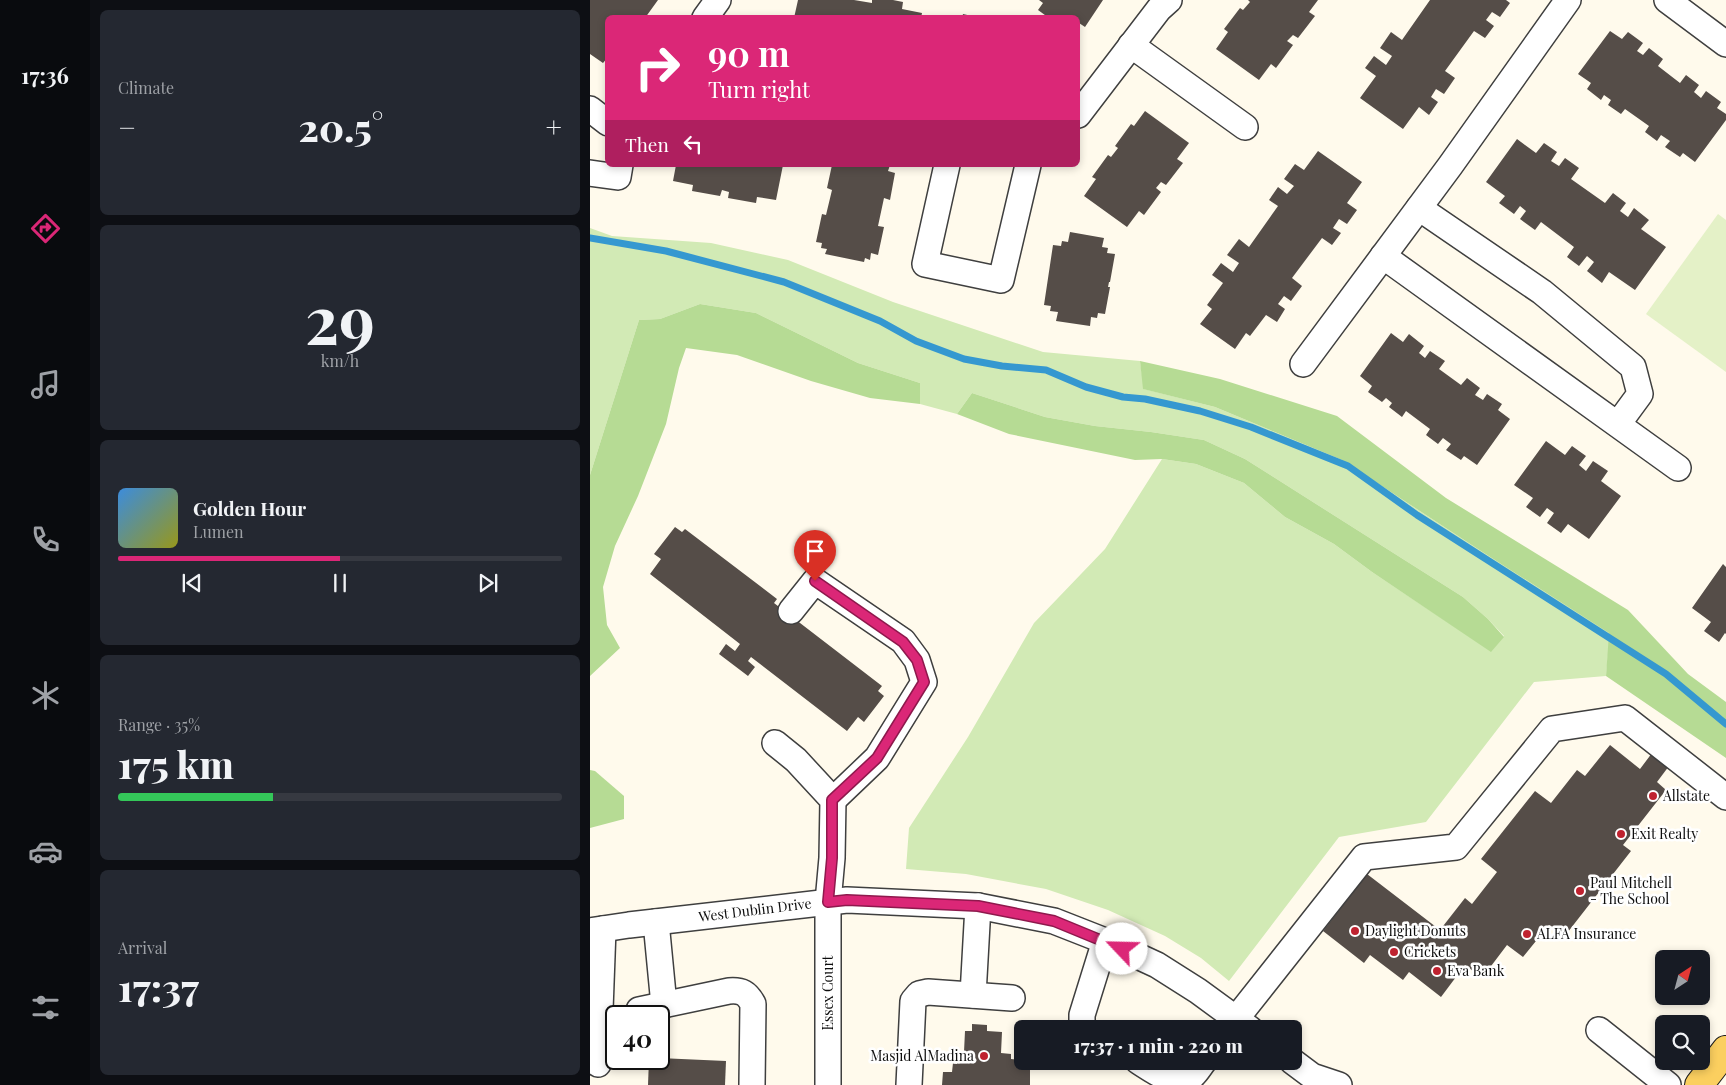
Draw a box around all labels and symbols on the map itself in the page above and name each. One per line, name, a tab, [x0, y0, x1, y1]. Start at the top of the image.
pin	[794, 530, 836, 581]
place label: Allstate	[1662, 786, 1710, 805]
marker: Allstate	[1647, 790, 1659, 802]
place label: Exit Realty	[1631, 824, 1698, 843]
marker: Exit Realty	[1615, 828, 1627, 840]
place label: Paul Mitchell - The School	[1590, 873, 1672, 908]
marker: Paul Mitchell - The School	[1574, 885, 1586, 897]
street label: West Dublin Drive	[696, 893, 812, 926]
place label: Daylight Donuts	[1365, 921, 1466, 940]
position arrow	[1095, 922, 1147, 974]
place label: ALFA Insurance	[1536, 924, 1636, 943]
marker: Daylight Donuts	[1349, 925, 1361, 937]
marker: ALFA Insurance	[1521, 928, 1533, 940]
place label: Crickets	[1404, 942, 1456, 961]
marker: Crickets	[1388, 946, 1400, 958]
north arrow	[1655, 950, 1710, 1005]
street label: Essex Court	[818, 954, 837, 1031]
place label: Eva Bank	[1447, 961, 1505, 980]
marker: Eva Bank	[1431, 965, 1443, 977]
speed limit sign: 40	[605, 1005, 670, 1070]
place label: Masjid AlMadina	[870, 1046, 974, 1065]
marker: Masjid AlMadina	[978, 1050, 990, 1062]

